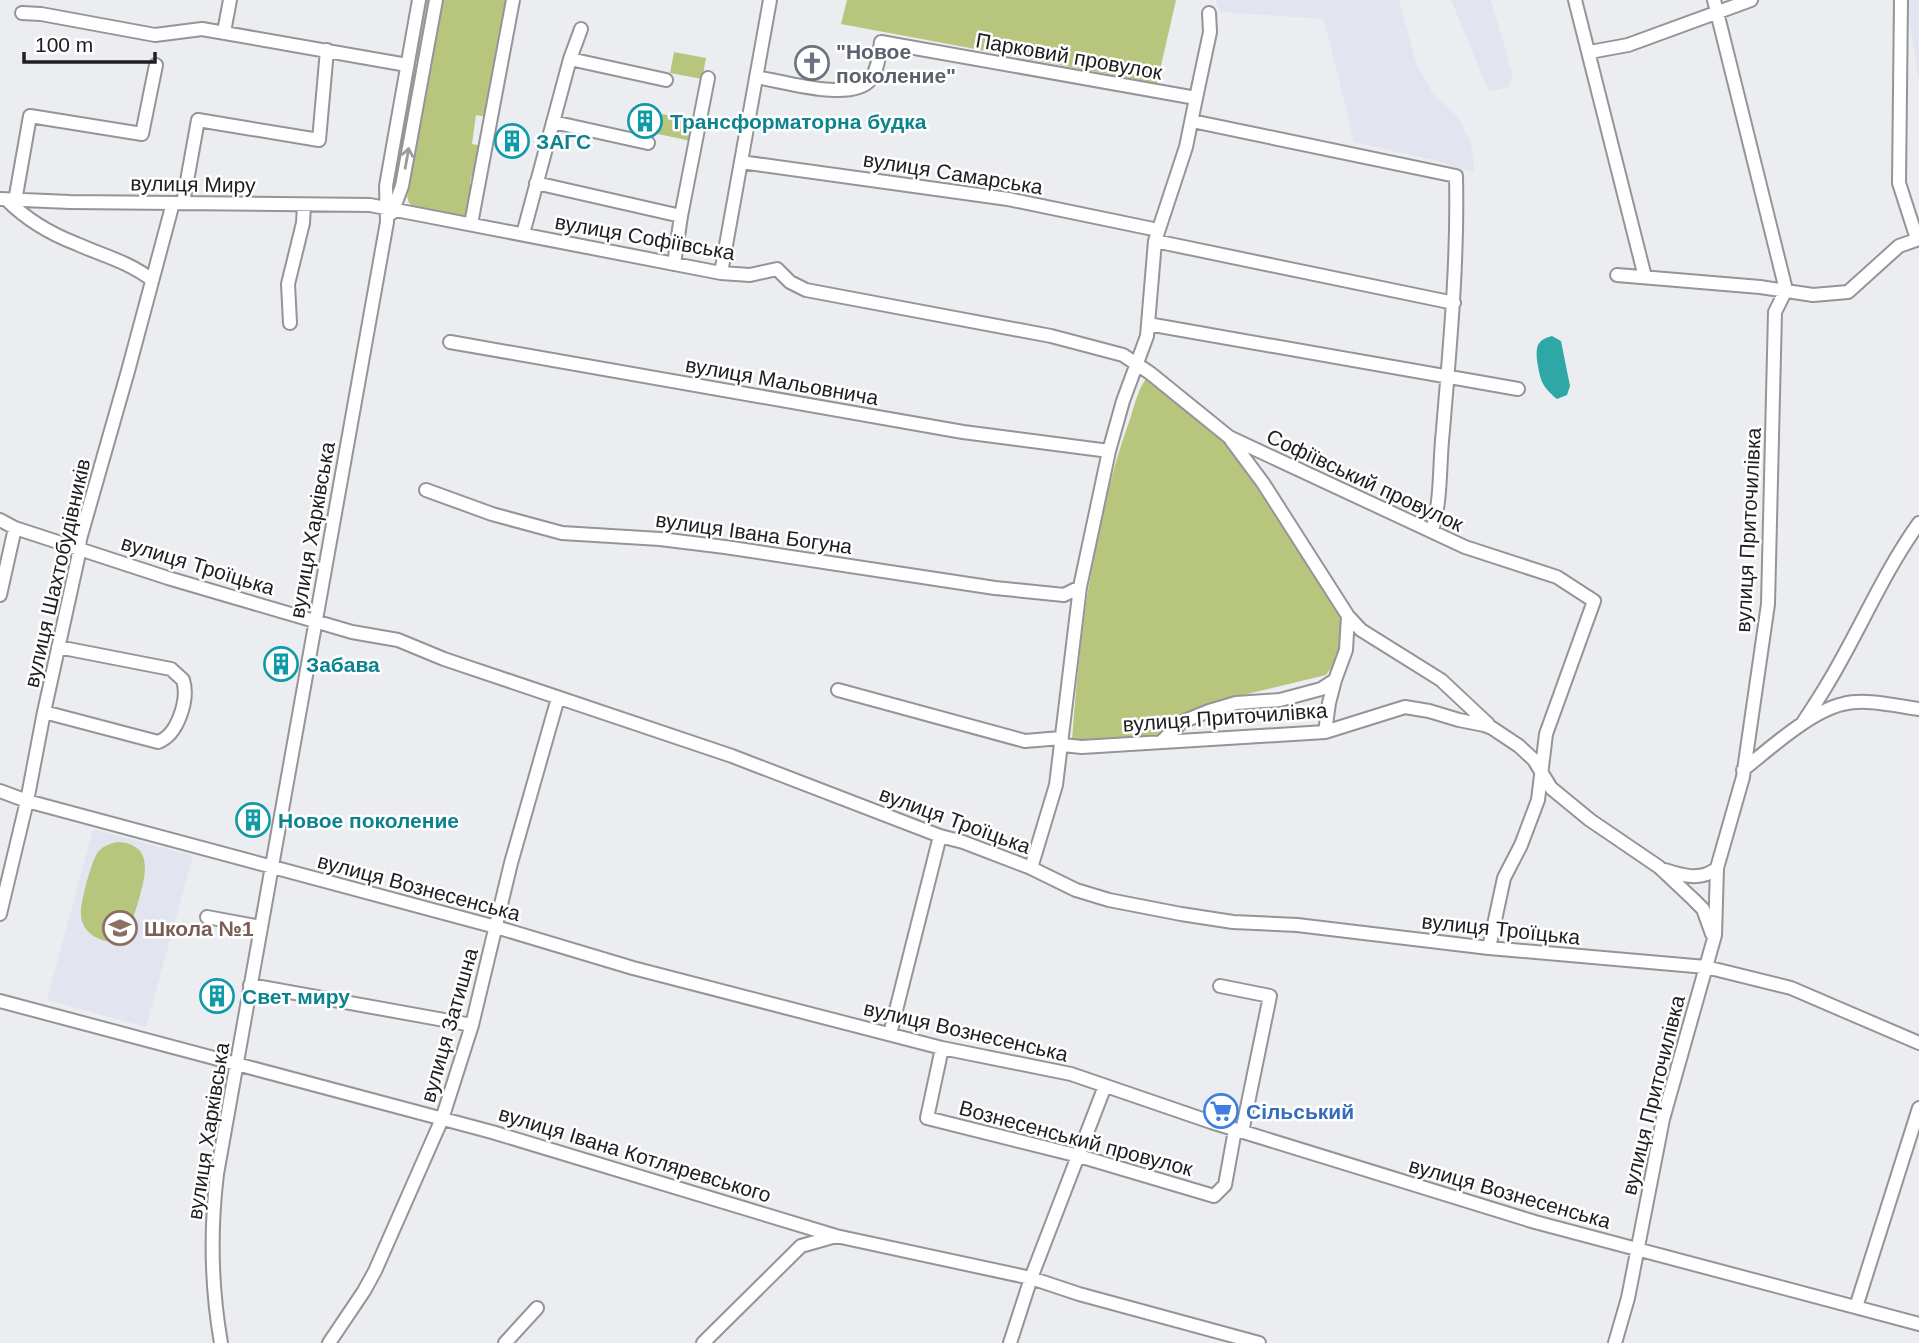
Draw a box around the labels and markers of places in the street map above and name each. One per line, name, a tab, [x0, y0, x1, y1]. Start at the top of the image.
place label: "Новое поколение"	[836, 40, 956, 87]
church icon: "Новое поколение"	[793, 44, 831, 82]
building icon: Трансформаторна будка	[626, 102, 664, 140]
place label: Трансформаторна будка	[670, 110, 927, 133]
building icon: ЗАГС	[493, 122, 531, 160]
place label: ЗАГС	[536, 130, 591, 153]
building icon: Забава	[262, 645, 300, 683]
place label: Забава	[306, 653, 380, 676]
building icon: Новое поколение	[234, 801, 272, 839]
place label: Новое поколение	[278, 809, 459, 832]
school or university icon: Школа №1	[101, 909, 139, 947]
place label: Школа №1	[144, 917, 254, 940]
building icon: Свет миру	[198, 977, 236, 1015]
place label: Свет миру	[242, 985, 350, 1008]
supermarket icon: Сільський	[1202, 1092, 1240, 1130]
place label: Сільський	[1246, 1100, 1354, 1123]

